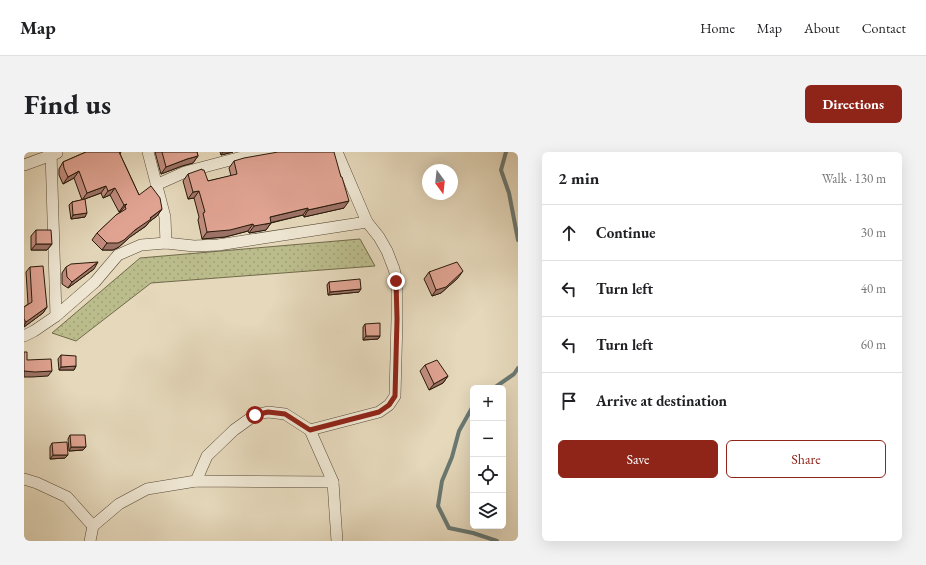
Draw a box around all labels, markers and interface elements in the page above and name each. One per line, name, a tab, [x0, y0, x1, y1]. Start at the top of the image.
text: Map	[20, 15, 56, 40]
text: Home	[700, 19, 735, 37]
text: Map	[757, 19, 782, 37]
text: About	[804, 19, 840, 37]
text: Contact	[862, 19, 906, 37]
button: Directions	[805, 85, 902, 123]
text: Find us	[24, 86, 111, 122]
north arrow	[422, 164, 458, 200]
text: 2 min	[558, 167, 599, 189]
text: Walk · 130 m	[822, 170, 886, 187]
icon: ahead	[558, 222, 580, 244]
text: Continue	[596, 223, 656, 242]
text: 30 m	[861, 224, 886, 241]
route end	[387, 272, 405, 290]
icon: left	[558, 278, 580, 300]
text: Turn left	[596, 279, 653, 298]
text: 40 m	[861, 280, 886, 297]
icon: left	[558, 334, 580, 356]
text: Turn left	[596, 335, 653, 354]
text: 60 m	[861, 336, 886, 353]
map controls	[470, 385, 506, 529]
button: +	[470, 385, 506, 421]
icon: arrive	[558, 390, 580, 412]
text: Arrive at destination	[596, 391, 727, 410]
route start	[246, 406, 264, 424]
button: −	[470, 421, 506, 457]
button: Save	[558, 440, 718, 478]
button: Share	[726, 440, 886, 478]
button: locate	[470, 457, 506, 493]
button: layers	[470, 493, 506, 529]

